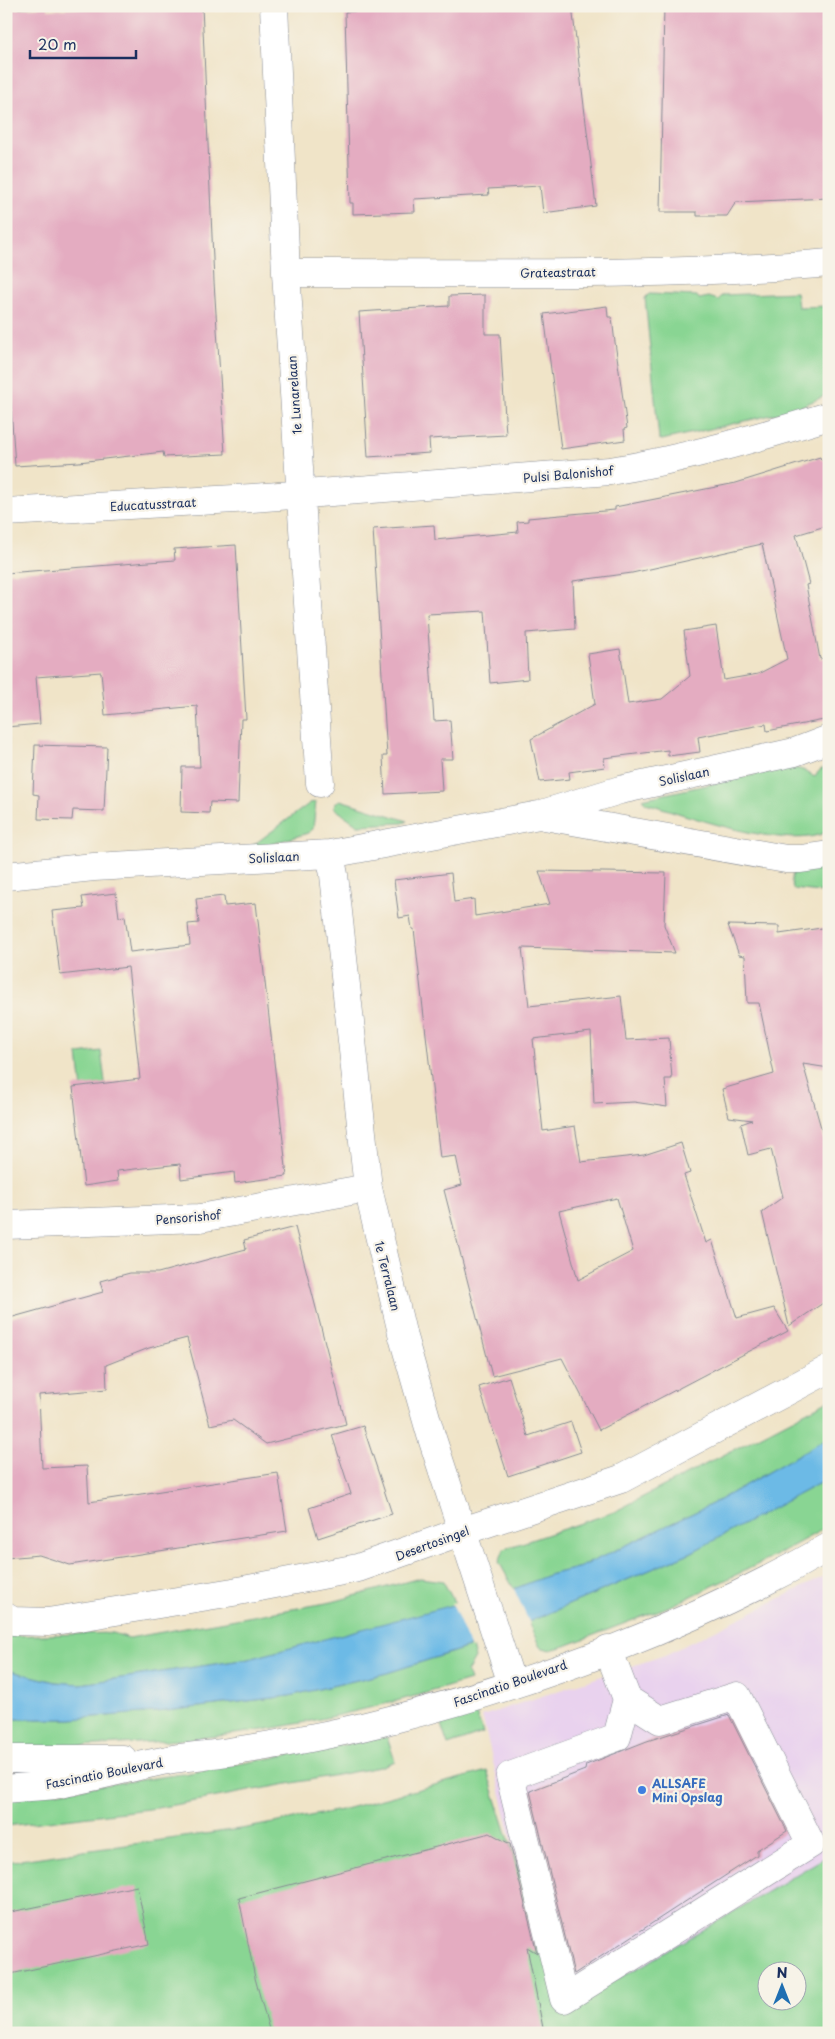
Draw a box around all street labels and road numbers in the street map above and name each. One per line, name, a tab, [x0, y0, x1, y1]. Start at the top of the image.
street label: Grateastraat	[520, 262, 596, 282]
street label: 1e Lunarelaan	[282, 355, 306, 435]
street label: Pulsi Balonishof	[522, 461, 615, 487]
street label: Educatusstraat	[109, 493, 197, 515]
street label: Solislaan	[657, 762, 711, 790]
street label: Solislaan	[248, 847, 300, 867]
street label: Pensorishof	[154, 1205, 223, 1229]
street label: 1e Terralaan	[371, 1239, 405, 1313]
street label: Desertosingel	[393, 1521, 471, 1565]
street label: Fascinatio Boulevard	[451, 1655, 570, 1711]
street label: Fascinatio Boulevard	[44, 1753, 165, 1793]

